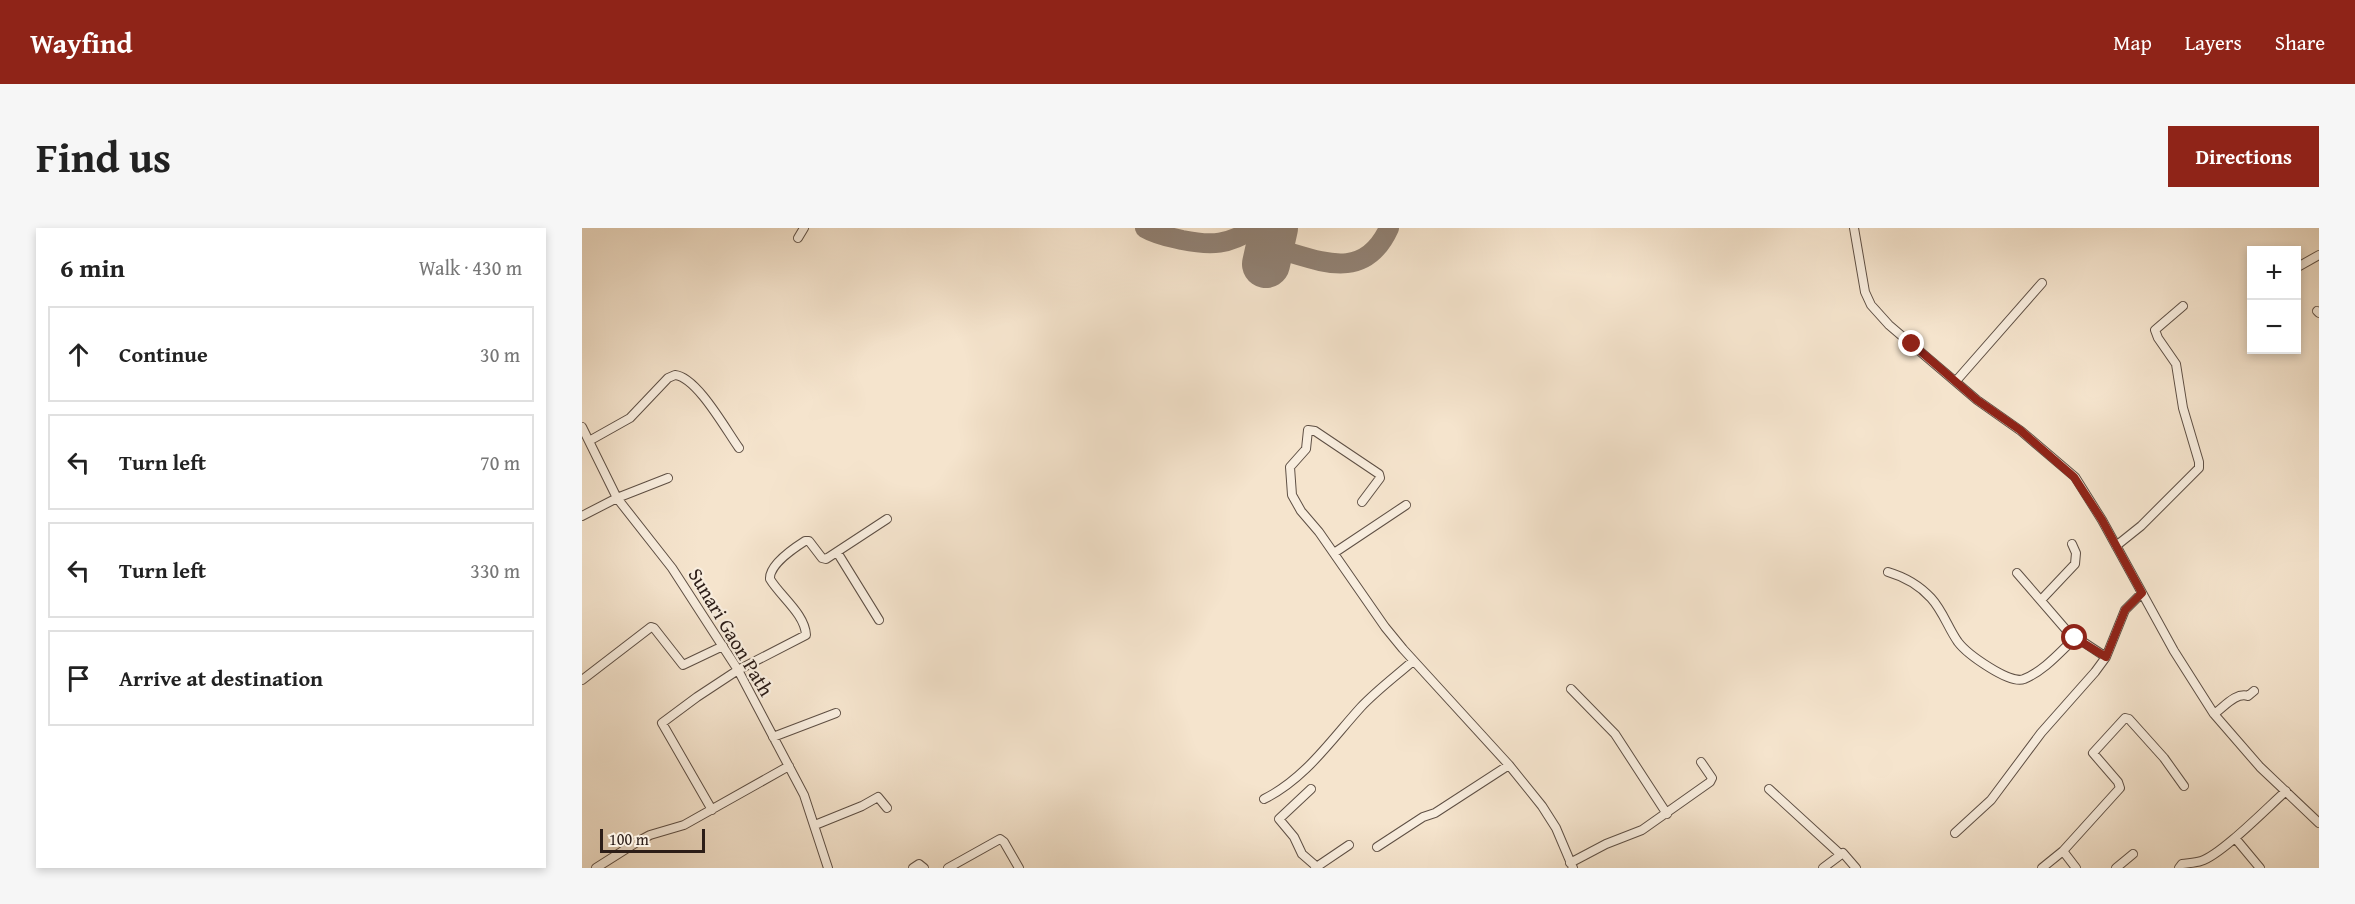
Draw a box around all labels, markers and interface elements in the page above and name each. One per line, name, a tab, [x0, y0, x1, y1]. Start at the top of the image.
text: Wayfind	[30, 22, 132, 63]
text: Map	[2113, 27, 2152, 58]
text: Layers	[2185, 27, 2242, 58]
text: Share	[2275, 27, 2325, 58]
text: Find us	[36, 126, 171, 187]
button: Directions	[2168, 126, 2319, 187]
map controls	[2247, 246, 2301, 354]
button: +	[2247, 246, 2301, 300]
text: 6 min	[60, 248, 125, 287]
text: Walk · 430 m	[419, 253, 522, 282]
button: −	[2247, 300, 2301, 354]
route end	[1898, 330, 1924, 356]
icon: ahead	[62, 338, 95, 371]
text: Continue	[119, 338, 208, 370]
text: 30 m	[480, 340, 520, 369]
icon: left	[62, 446, 95, 479]
text: Turn left	[119, 446, 206, 478]
text: 70 m	[480, 448, 520, 477]
icon: left	[62, 554, 95, 587]
text: Turn left	[119, 554, 206, 586]
text: 330 m	[470, 556, 520, 585]
street label: Sunari Gaon Path	[682, 562, 781, 701]
route start	[2061, 624, 2087, 650]
icon: arrive	[62, 662, 95, 695]
text: Arrive at destination	[119, 662, 323, 694]
scale bar	[600, 826, 705, 854]
text: 100 m	[609, 827, 649, 851]

